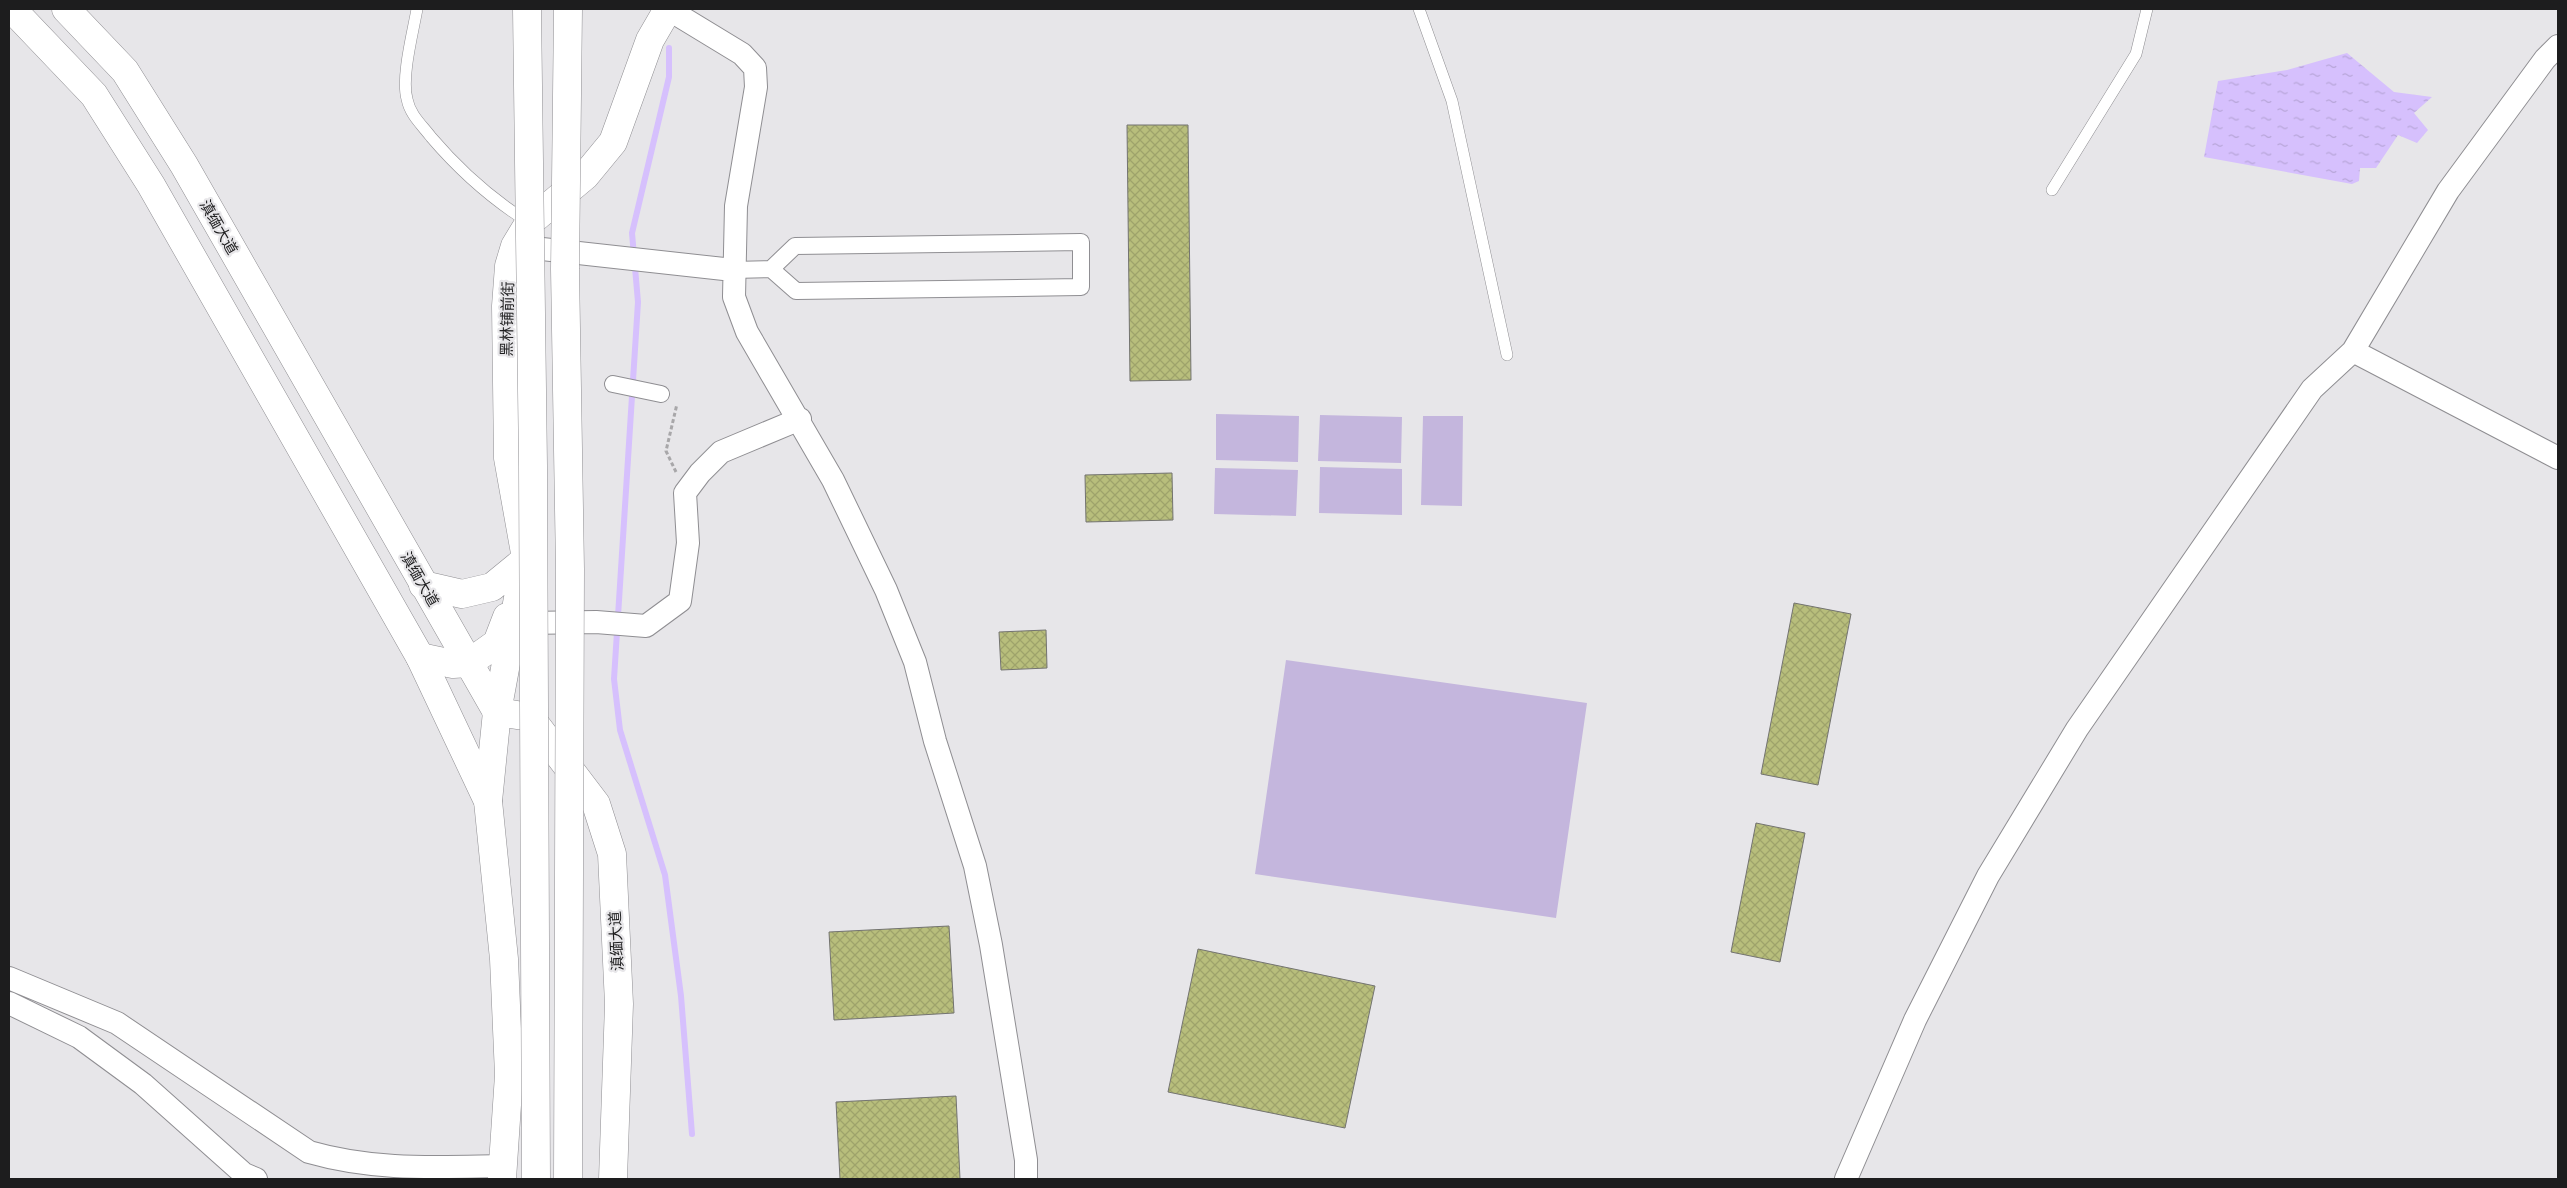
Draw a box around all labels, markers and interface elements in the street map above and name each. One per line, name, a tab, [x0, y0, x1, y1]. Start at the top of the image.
street label: 滇缅大道	[195, 196, 243, 258]
street label: 黑林铺前街	[496, 281, 518, 357]
street label: 滇缅大道	[396, 548, 444, 610]
street label: 滇缅大道	[604, 910, 628, 972]

